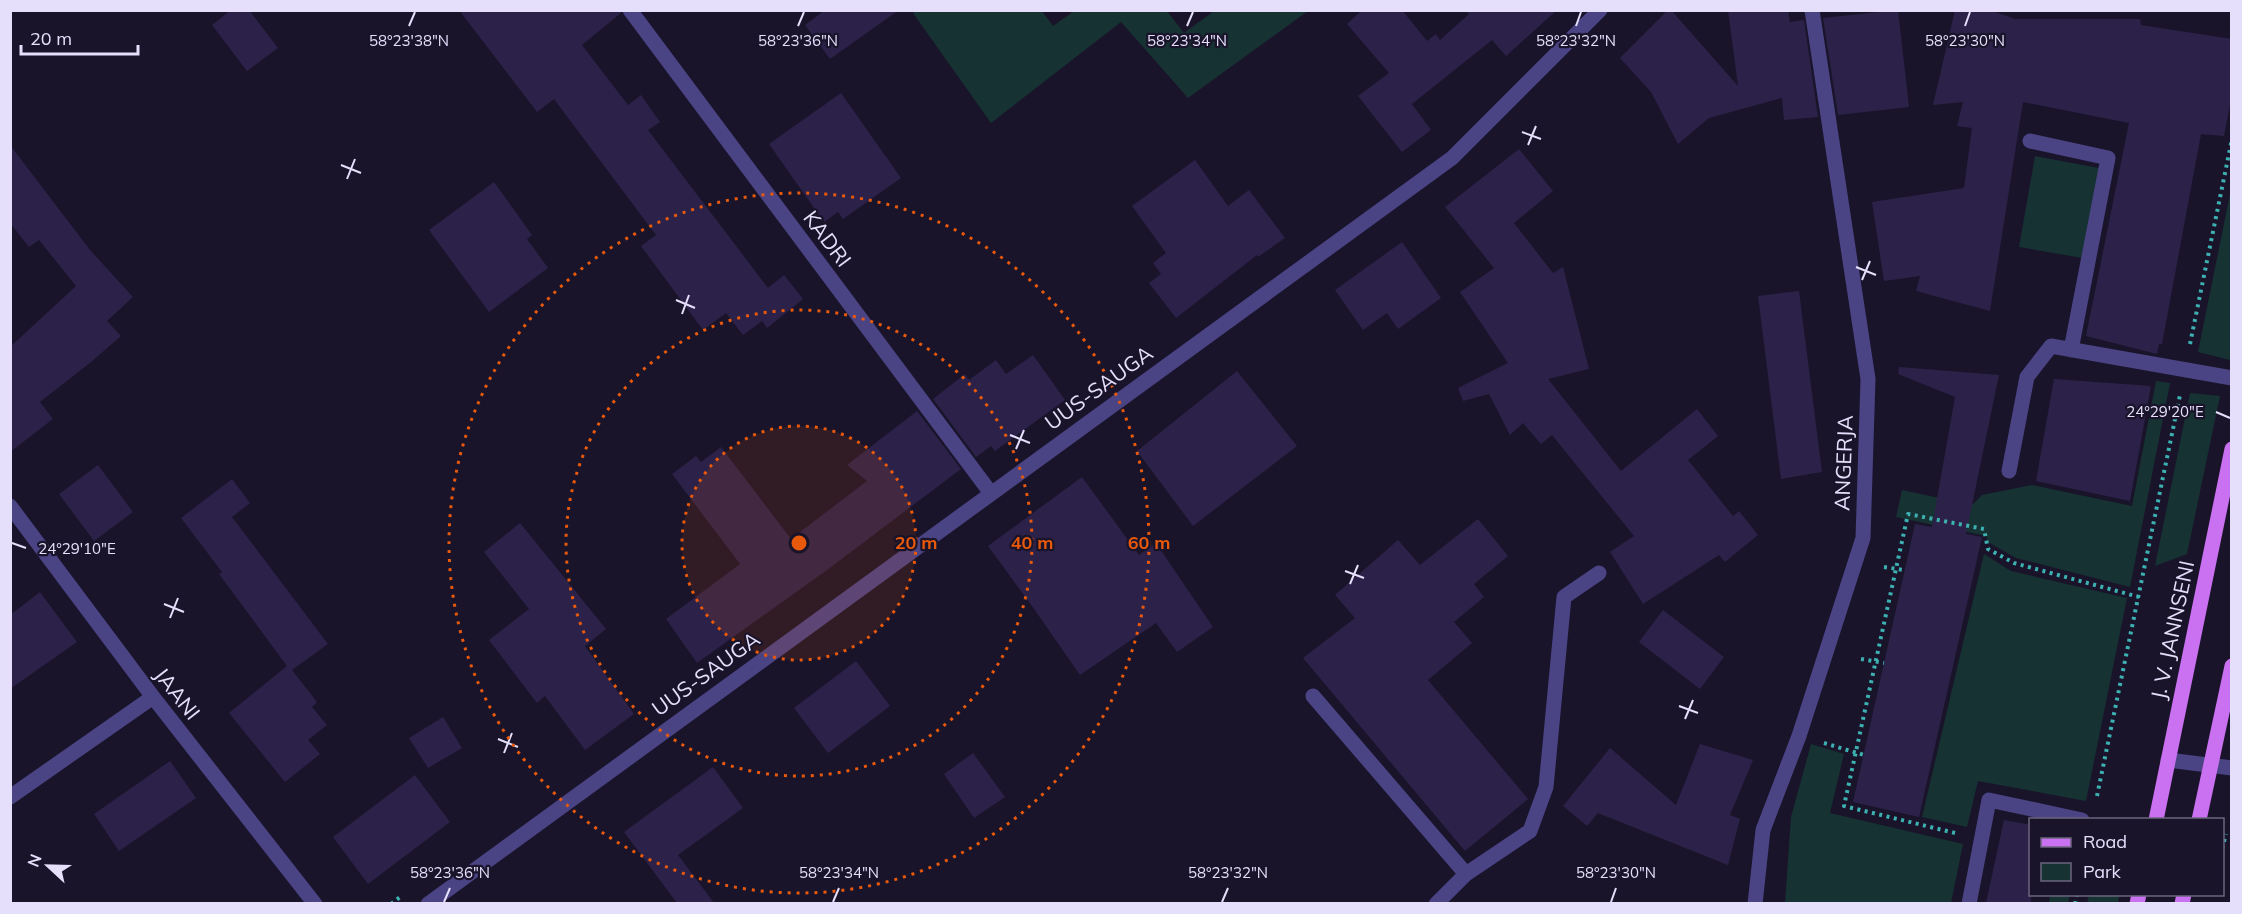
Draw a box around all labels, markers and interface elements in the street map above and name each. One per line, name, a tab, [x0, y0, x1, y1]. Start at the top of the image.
scale bar	[21, 18, 138, 56]
text: 20 m	[30, 27, 72, 50]
text: 58°23'38"N	[369, 31, 449, 50]
text: 58°23'36"N	[758, 31, 838, 50]
text: 58°23'34"N	[1147, 31, 1227, 50]
text: 58°23'32"N	[1536, 31, 1616, 50]
text: 58°23'30"N	[1925, 31, 2005, 50]
street label: KADRI	[798, 205, 857, 272]
street label: UUS-SAUGA	[1039, 339, 1158, 435]
text: 24°29'20"E	[2126, 402, 2204, 421]
street label: ANGERJA	[1828, 414, 1858, 511]
text: 20 m	[895, 531, 937, 554]
text: 40 m	[1011, 531, 1053, 554]
text: 60 m	[1128, 531, 1170, 554]
centre of rings	[789, 533, 809, 553]
text: 24°29'10"E	[38, 539, 116, 558]
street label: J. V. JANNSENI	[2145, 558, 2199, 701]
street label: UUS-SAUGA	[646, 625, 765, 721]
street label: JAANI	[149, 662, 206, 725]
legend	[2029, 818, 2224, 896]
text: Road	[2083, 830, 2127, 853]
north arrow	[18, 836, 78, 896]
text: N	[23, 851, 46, 870]
text: Park	[2083, 860, 2122, 883]
text: 58°23'36"N	[410, 863, 490, 882]
text: 58°23'34"N	[799, 863, 879, 882]
text: 58°23'32"N	[1188, 863, 1268, 882]
text: 58°23'30"N	[1576, 863, 1656, 882]

